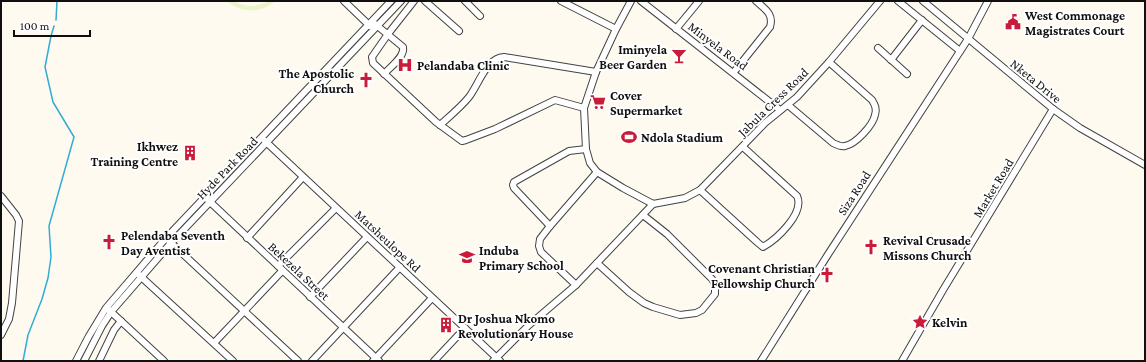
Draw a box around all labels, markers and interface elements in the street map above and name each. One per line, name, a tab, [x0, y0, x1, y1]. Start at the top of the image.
place label: West Commonage Magistrates Court	[1024, 8, 1125, 38]
scale bar	[14, 12, 90, 38]
public building icon: West Commonage Magistrates Court	[1004, 13, 1022, 31]
text: 100 m	[20, 19, 50, 33]
street label: Minyela Road	[685, 19, 751, 73]
place label: Iminyela Beer Garden	[599, 42, 668, 72]
bar icon: Iminyela Beer Garden	[670, 47, 688, 65]
hospital icon: Pelandaba Clinic	[396, 56, 414, 74]
street label: Nketa Drive	[1007, 56, 1065, 106]
place label: Pelandaba Clinic	[417, 58, 510, 73]
street label: Jabula Cress Road	[734, 65, 811, 140]
place label: The Apostolic Church	[279, 66, 355, 96]
church icon: The Apostolic Church	[357, 71, 375, 89]
place label: Cover Supermarket	[610, 88, 683, 118]
supermarket icon: Cover Supermarket	[589, 93, 607, 111]
sports icon: Ndola Stadium	[620, 128, 638, 146]
place label: Ndola Stadium	[641, 130, 723, 145]
street label: Hyde Park Road	[193, 133, 261, 202]
place label: Ikhwez Training Centre	[90, 139, 178, 169]
building icon: Ikhwez Training Centre	[181, 144, 199, 162]
street label: Market Road	[970, 156, 1017, 220]
street label: Siza Road	[834, 168, 874, 218]
street label: Matsheulope Rd	[352, 207, 424, 275]
place label: Pelendaba Seventh Day Aventist	[121, 228, 225, 258]
church icon: Pelendaba Seventh Day Aventist	[100, 233, 118, 251]
place label: Revival Crusade Missons Church	[883, 233, 972, 263]
church icon: Revival Crusade Missons Church	[862, 238, 880, 256]
street label: Bekezela Street	[265, 239, 333, 304]
place label: Induba Primary School	[479, 243, 564, 273]
school or university icon: Induba Primary School	[458, 248, 476, 266]
place label: Covenant Christian Fellowship Church	[708, 261, 816, 291]
church icon: Covenant Christian Fellowship Church	[818, 266, 836, 284]
place label: Dr Joshua Nkomo Revolutionary House	[458, 311, 573, 341]
place icon: Kelvin	[911, 313, 929, 331]
place label: Kelvin	[932, 315, 968, 330]
building icon: Dr Joshua Nkomo Revolutionary House	[437, 316, 455, 334]

